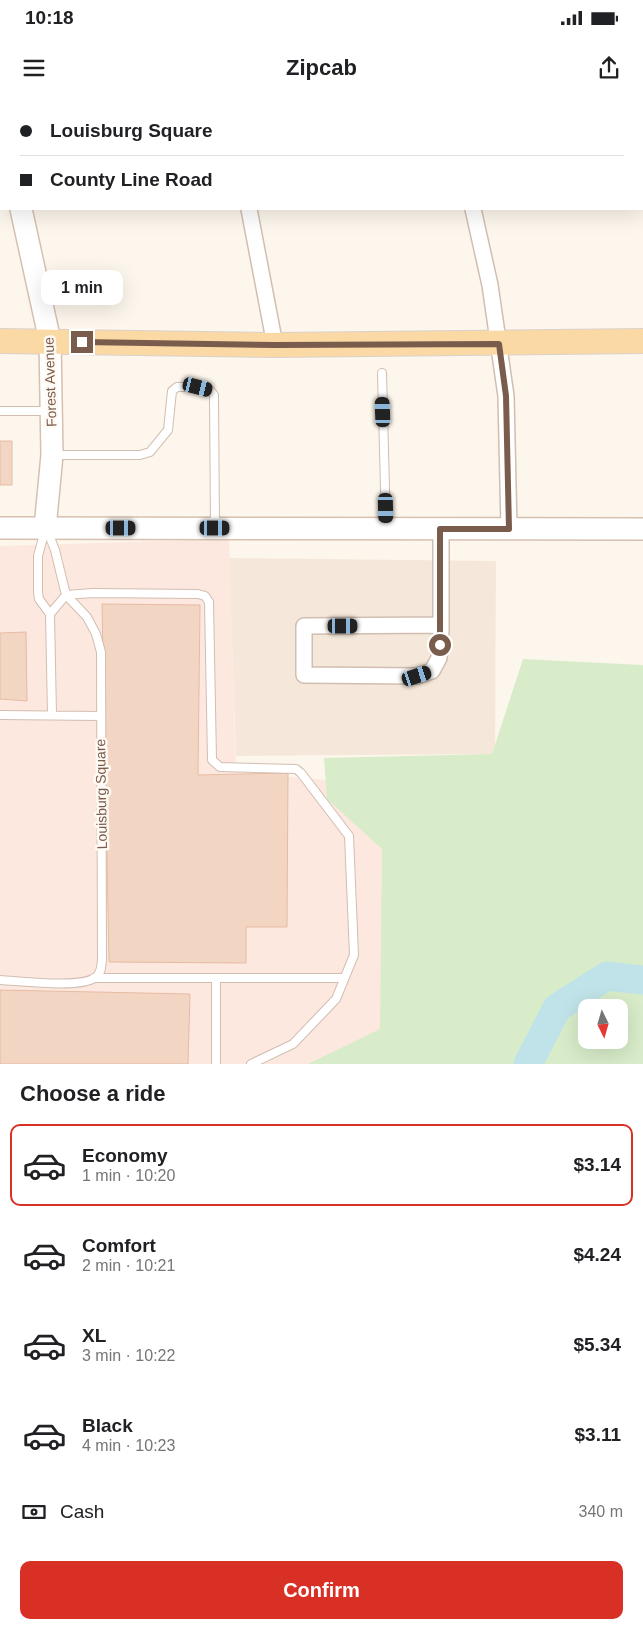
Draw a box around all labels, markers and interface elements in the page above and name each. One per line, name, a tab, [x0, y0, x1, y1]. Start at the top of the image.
text: 10:18	[25, 7, 74, 28]
icon: menu	[20, 54, 48, 82]
icon: share	[595, 54, 623, 82]
text: Zipcab	[286, 55, 357, 80]
text: Louisburg Square	[50, 120, 213, 141]
text: County Line Road	[50, 169, 213, 190]
callout: 1 min	[41, 270, 123, 304]
text: 1 min	[61, 279, 103, 296]
route end	[71, 331, 93, 353]
street label: Forest Avenue	[40, 337, 60, 427]
car	[181, 376, 214, 398]
car	[374, 397, 391, 427]
car	[378, 493, 393, 523]
car	[106, 521, 136, 536]
car	[200, 521, 230, 536]
car	[328, 619, 358, 634]
route start	[429, 634, 451, 656]
car	[400, 664, 433, 688]
street label: Louisburg Square	[92, 738, 110, 849]
north arrow	[578, 999, 628, 1049]
map controls	[578, 999, 628, 1049]
text: Choose a ride	[20, 1081, 165, 1106]
icon: car	[22, 1143, 67, 1188]
text: Economy	[82, 1145, 168, 1166]
text: $3.14	[573, 1154, 621, 1175]
text: 1 min · 10:20	[82, 1167, 175, 1184]
icon: car	[22, 1233, 67, 1278]
text: Comfort	[82, 1235, 156, 1256]
text: $4.24	[573, 1244, 621, 1265]
text: 2 min · 10:21	[82, 1257, 175, 1274]
icon: car	[22, 1323, 67, 1368]
text: XL	[82, 1325, 106, 1346]
text: $5.34	[573, 1334, 621, 1355]
text: 3 min · 10:22	[82, 1347, 175, 1364]
icon: car	[22, 1413, 67, 1458]
text: Black	[82, 1415, 133, 1436]
text: $3.11	[575, 1424, 621, 1445]
text: 4 min · 10:23	[82, 1437, 175, 1454]
icon: cash	[20, 1498, 48, 1526]
text: Cash	[60, 1501, 104, 1522]
text: 340 m	[579, 1503, 623, 1520]
button: Confirm	[20, 1561, 623, 1619]

